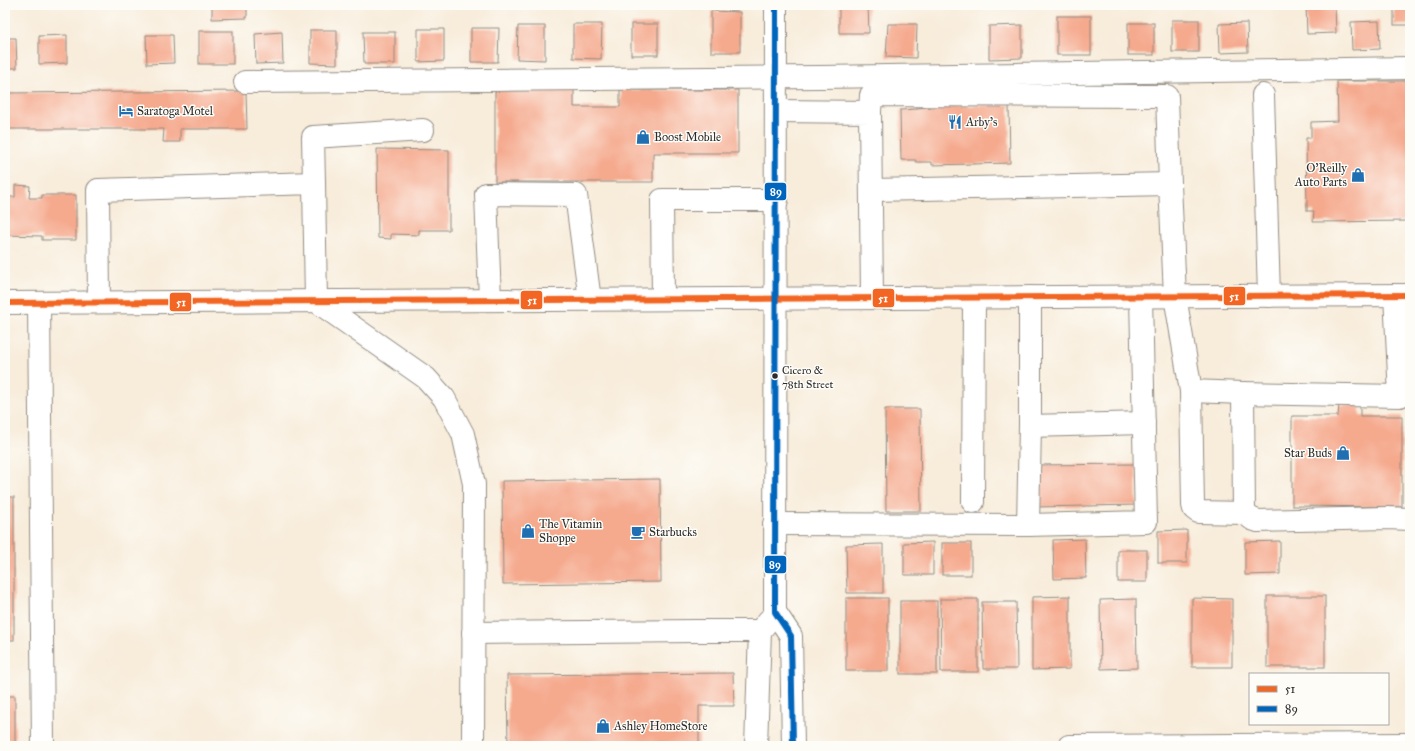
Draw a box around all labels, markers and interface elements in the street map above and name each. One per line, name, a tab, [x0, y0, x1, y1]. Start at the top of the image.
hotel icon: Saratoga Motel	[118, 103, 134, 119]
place label: Saratoga Motel	[137, 104, 214, 119]
restaurant icon: Arby's	[947, 114, 963, 130]
place label: Arby's	[965, 115, 997, 129]
shop icon: Boost Mobile	[635, 129, 651, 145]
place label: Boost Mobile	[654, 130, 721, 144]
place label: O'Reilly Auto Parts	[1294, 161, 1347, 189]
shop icon: O'Reilly Auto Parts	[1350, 167, 1366, 183]
line badge: 89	[764, 182, 787, 201]
text: 89	[770, 185, 782, 199]
line badge: 51	[1223, 286, 1246, 306]
line badge: 51	[872, 288, 895, 308]
line badge: 51	[520, 290, 543, 310]
text: 51	[1229, 290, 1239, 303]
line badge: 51	[169, 292, 192, 312]
text: 51	[878, 292, 888, 305]
text: 51	[527, 294, 537, 307]
text: 51	[176, 296, 186, 309]
place label: Cicero & 78th Street	[782, 364, 834, 391]
marker: Cicero & 78th Street	[770, 371, 780, 381]
shop icon: Star Buds	[1335, 445, 1351, 461]
place label: Star Buds	[1284, 446, 1332, 460]
place label: The Vitamin Shoppe	[539, 517, 603, 545]
shop icon: The Vitamin Shoppe	[520, 523, 536, 539]
cafe icon: Starbucks	[630, 524, 646, 540]
place label: Starbucks	[649, 525, 697, 539]
line badge: 89	[764, 555, 787, 574]
text: 89	[769, 558, 781, 572]
legend	[1249, 673, 1389, 725]
text: 51	[1285, 682, 1296, 696]
text: 89	[1285, 702, 1298, 716]
shop icon: Ashley HomeStore	[595, 718, 611, 734]
place label: Ashley HomeStore	[613, 719, 708, 733]

